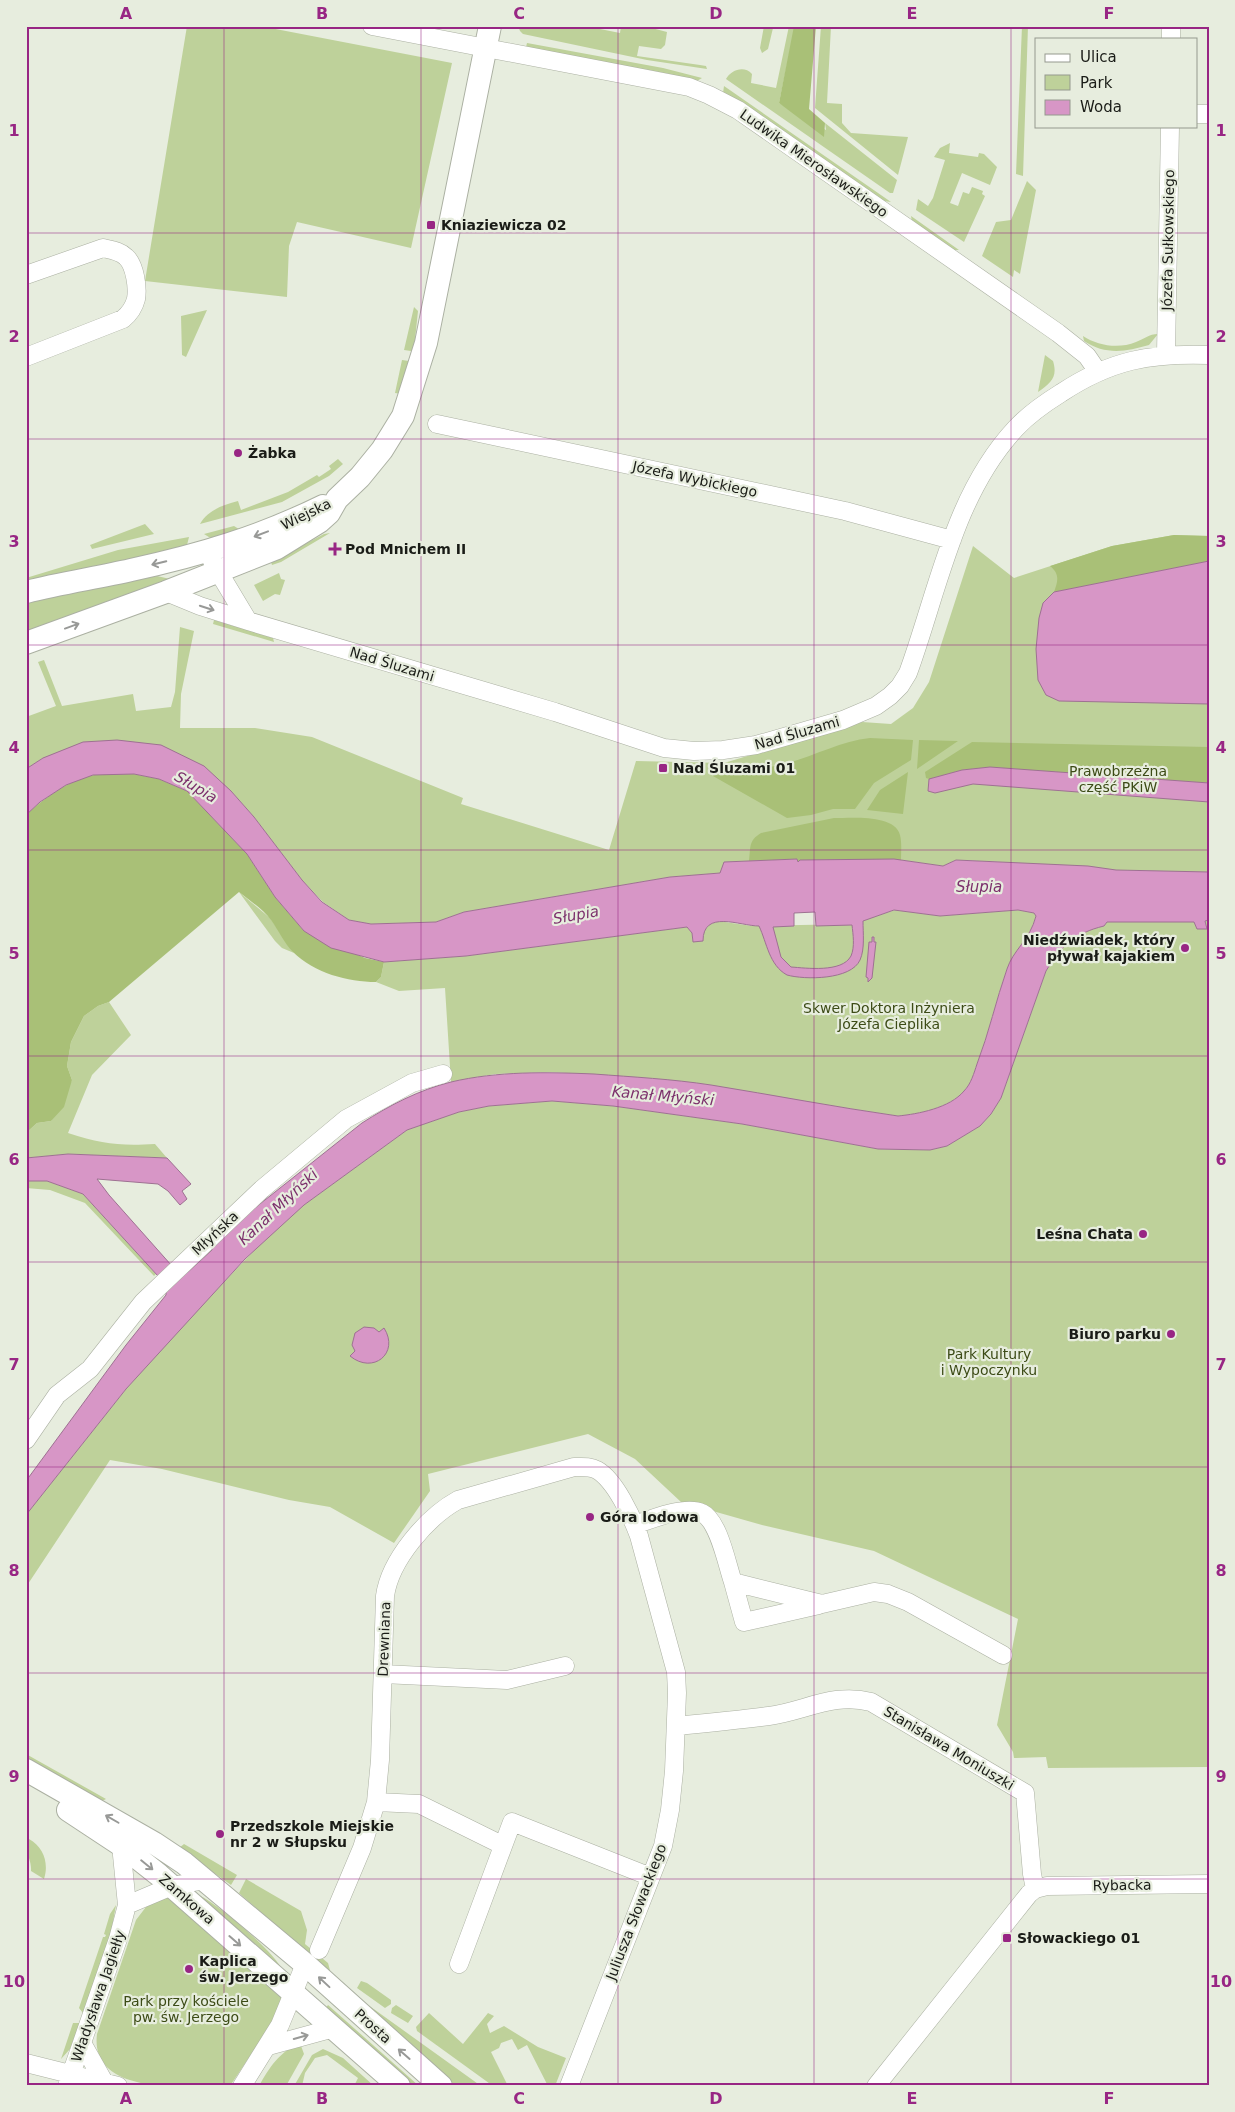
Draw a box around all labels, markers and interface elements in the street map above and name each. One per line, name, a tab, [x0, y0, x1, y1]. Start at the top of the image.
text: A	[120, 4, 133, 23]
text: B	[316, 4, 328, 23]
text: C	[513, 4, 525, 23]
text: D	[709, 4, 723, 23]
text: E	[907, 4, 917, 23]
text: F	[1104, 4, 1114, 23]
legend	[1035, 38, 1198, 128]
text: Ulica	[1080, 48, 1117, 66]
text: Park	[1080, 74, 1113, 92]
text: Woda	[1080, 98, 1122, 116]
street label: Ludwika Mierosławskiego	[737, 106, 891, 220]
text: 1	[8, 121, 20, 140]
text: 1	[1215, 121, 1227, 140]
street label: Józefa Sułkowskiego	[1159, 169, 1177, 312]
place label: Kniaziewicza 02	[441, 217, 567, 233]
marker: Kniaziewicza 02	[425, 219, 437, 231]
text: 2	[8, 327, 20, 346]
text: 2	[1215, 327, 1227, 346]
place label: Żabka	[248, 445, 296, 461]
marker: Żabka	[232, 447, 244, 459]
street label: Józefa Wybickiego	[630, 458, 759, 500]
street label: Wiejska	[278, 495, 334, 533]
one-way arrow	[254, 530, 269, 539]
text: 3	[8, 532, 20, 551]
text: 3	[1215, 532, 1227, 551]
place label: Pod Mnichem II	[345, 541, 466, 557]
marker: Pod Mnichem II	[329, 543, 341, 555]
one-way arrow	[152, 559, 168, 569]
one-way arrow	[198, 603, 214, 613]
one-way arrow	[64, 621, 79, 630]
street label: Nad Śluzami	[348, 643, 436, 684]
street label: Nad Śluzami	[752, 712, 841, 753]
text: 4	[8, 738, 20, 757]
text: 4	[1215, 738, 1227, 757]
place label: Nad Śluzami 01	[673, 759, 795, 776]
marker: Nad Śluzami 01	[657, 762, 669, 774]
park label: Prawobrzeżna część PKiW	[1069, 763, 1167, 795]
water label: Słupia	[172, 767, 220, 807]
water label: Słupia	[956, 878, 1002, 896]
water label: Słupia	[552, 902, 600, 928]
place label: Niedźwiadek, który pływał kajakiem	[1023, 932, 1175, 964]
marker: Niedźwiadek, który pływał kajakiem	[1179, 942, 1191, 954]
text: 5	[8, 944, 20, 963]
text: 5	[1215, 944, 1227, 963]
park label: Skwer Doktora Inżyniera Józefa Cieplika	[803, 1000, 975, 1032]
water label: Kanał Młyński	[611, 1083, 716, 1110]
text: 6	[8, 1150, 20, 1169]
text: 6	[1215, 1150, 1227, 1169]
water label: Kanał Młyński	[234, 1165, 322, 1249]
street label: Młyńska	[189, 1208, 241, 1258]
place label: Leśna Chata	[1036, 1226, 1133, 1242]
marker: Leśna Chata	[1137, 1228, 1149, 1240]
place label: Biuro parku	[1069, 1326, 1161, 1342]
marker: Biuro parku	[1165, 1328, 1177, 1340]
park label: Park Kultury i Wypoczynku	[941, 1346, 1037, 1378]
text: 7	[8, 1355, 20, 1374]
text: 7	[1215, 1355, 1227, 1374]
place label: Góra lodowa	[600, 1509, 699, 1525]
marker: Góra lodowa	[584, 1511, 596, 1523]
text: 8	[8, 1561, 20, 1580]
text: 8	[1215, 1561, 1227, 1580]
street label: Drewniana	[375, 1601, 393, 1677]
street label: Stanisława Moniuszki	[881, 1703, 1017, 1793]
text: 9	[8, 1767, 20, 1786]
text: 9	[1215, 1767, 1227, 1786]
one-way arrow	[104, 1814, 119, 1824]
place label: Przedszkole Miejskie nr 2 w Słupsku	[230, 1818, 394, 1850]
marker: Przedszkole Miejskie nr 2 w Słupsku	[214, 1828, 226, 1840]
street label: Juliusza Słowackiego	[602, 1842, 669, 1983]
one-way arrow	[140, 1859, 153, 1870]
street label: Zamkowa	[156, 1871, 218, 1927]
street label: Rybacka	[1092, 1876, 1152, 1894]
street label: Władysława Jagiełły	[68, 1928, 128, 2064]
place label: Słowackiego 01	[1017, 1930, 1140, 1946]
marker: Słowackiego 01	[1001, 1932, 1013, 1944]
one-way arrow	[228, 1935, 241, 1946]
place label: Kaplica św. Jerzego	[199, 1953, 289, 1985]
marker: Kaplica św. Jerzego	[183, 1963, 195, 1975]
text: 10	[3, 1972, 25, 1991]
text: 10	[1210, 1972, 1232, 1991]
one-way arrow	[318, 1976, 331, 1988]
park label: Park przy kościele pw. św. Jerzego	[123, 1993, 249, 2025]
street label: Prosta	[351, 2005, 395, 2047]
one-way arrow	[293, 2032, 309, 2042]
one-way arrow	[398, 2048, 411, 2060]
text: A	[120, 2089, 133, 2108]
text: B	[316, 2089, 328, 2108]
text: C	[513, 2089, 525, 2108]
text: D	[709, 2089, 723, 2108]
text: E	[907, 2089, 917, 2108]
text: F	[1104, 2089, 1114, 2108]

